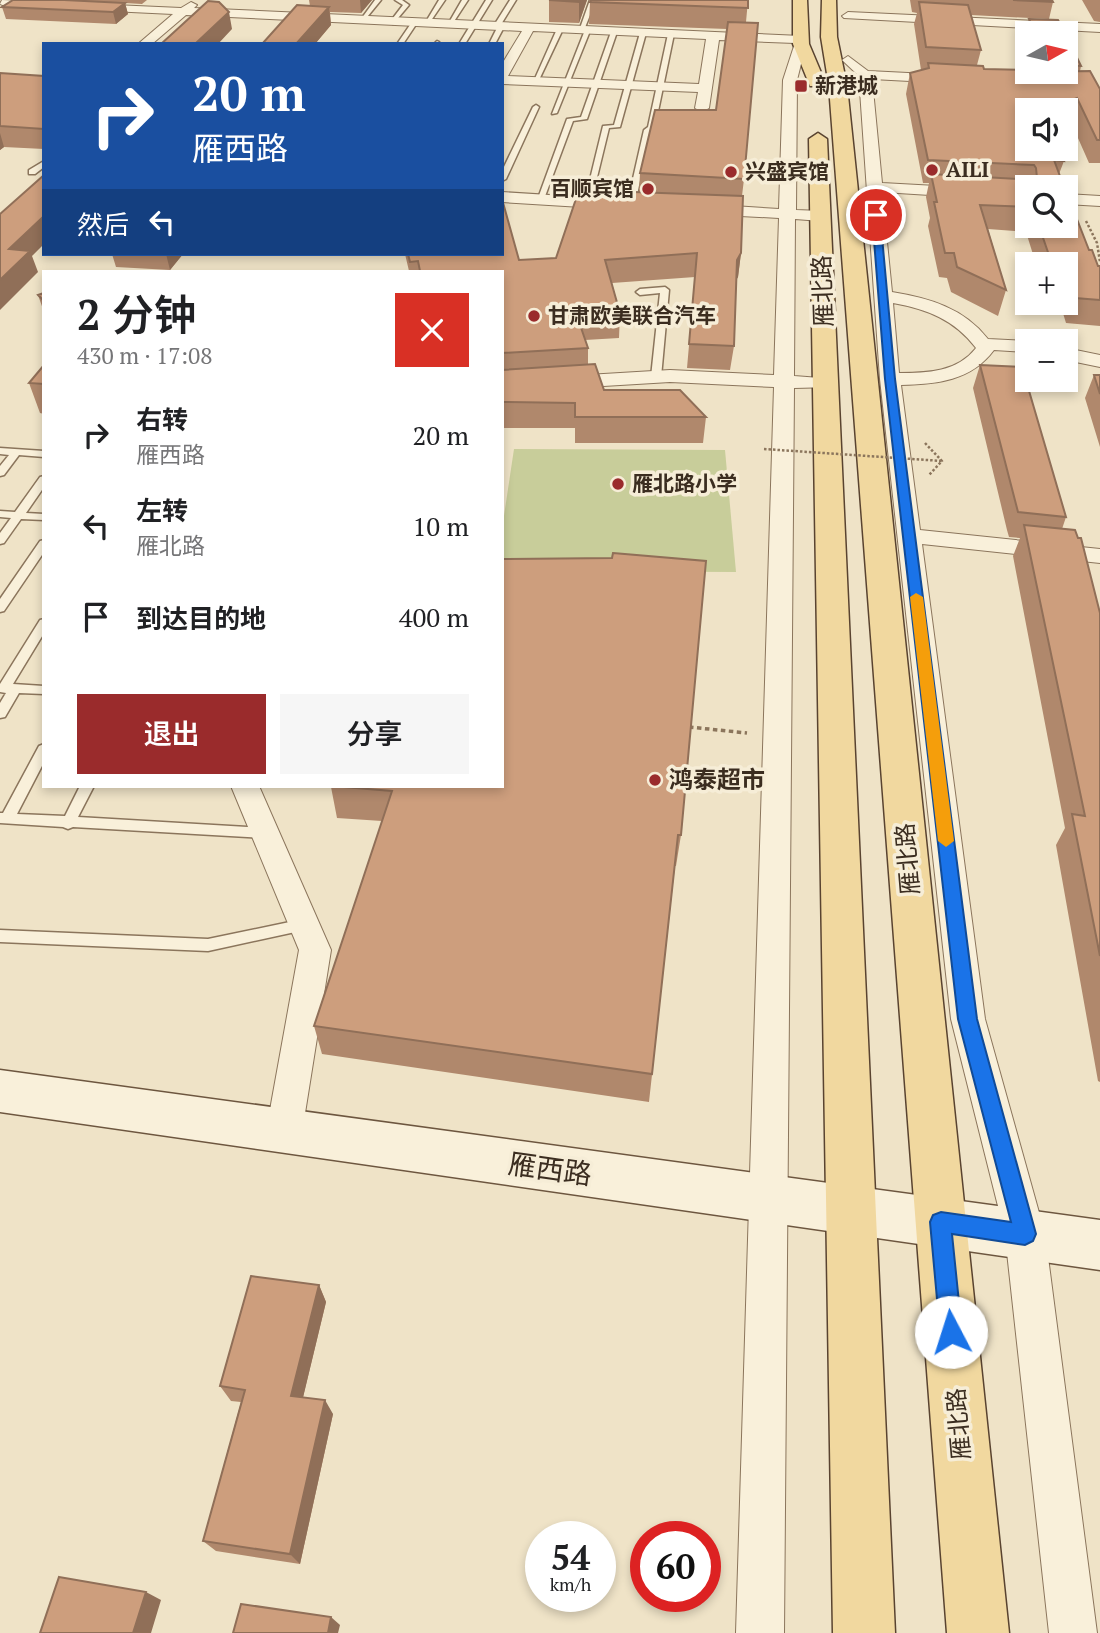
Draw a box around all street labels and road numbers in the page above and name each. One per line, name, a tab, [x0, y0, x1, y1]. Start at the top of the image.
street label: 雁北路	[805, 254, 839, 328]
street label: 雁北路	[888, 822, 926, 896]
street label: 雁西路	[506, 1144, 594, 1193]
street label: 雁北路	[939, 1387, 977, 1461]

